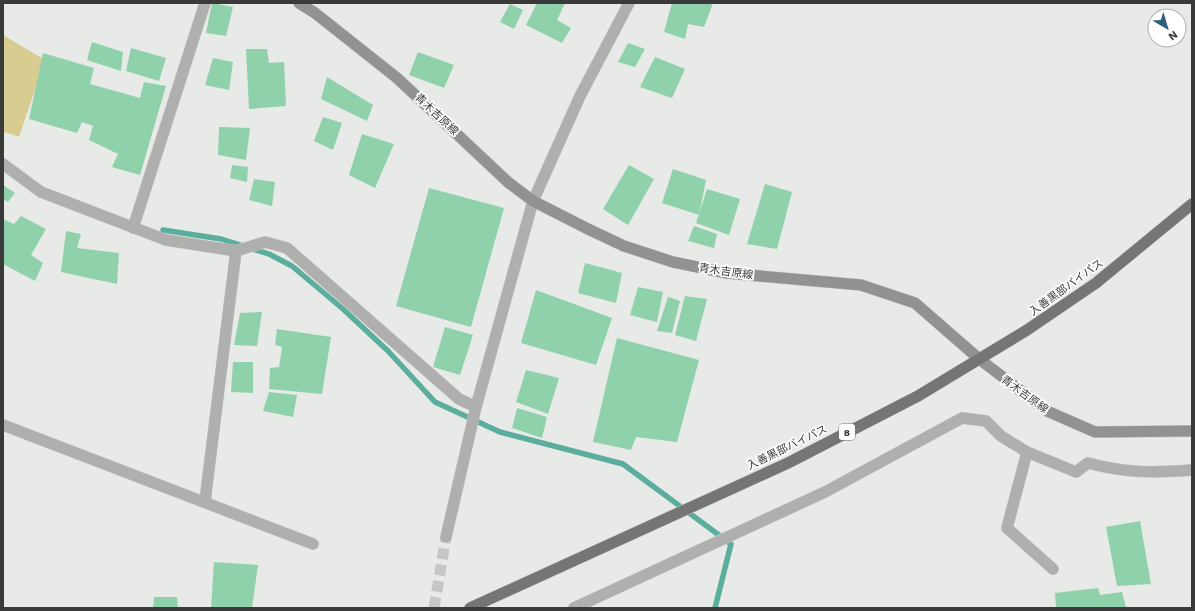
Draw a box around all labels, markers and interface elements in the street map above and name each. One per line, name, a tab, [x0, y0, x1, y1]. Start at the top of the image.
north arrow	[1147, 8, 1187, 48]
text: N	[1166, 28, 1180, 43]
street label: 青木吉原線	[412, 91, 461, 138]
street label: 入善黒部バイパス	[1027, 256, 1106, 318]
street label: 青木吉原線	[698, 261, 754, 282]
street label: 青木吉原線	[999, 373, 1051, 416]
street label: 入善黒部バイパス	[745, 422, 830, 473]
road number: 8	[839, 424, 855, 440]

